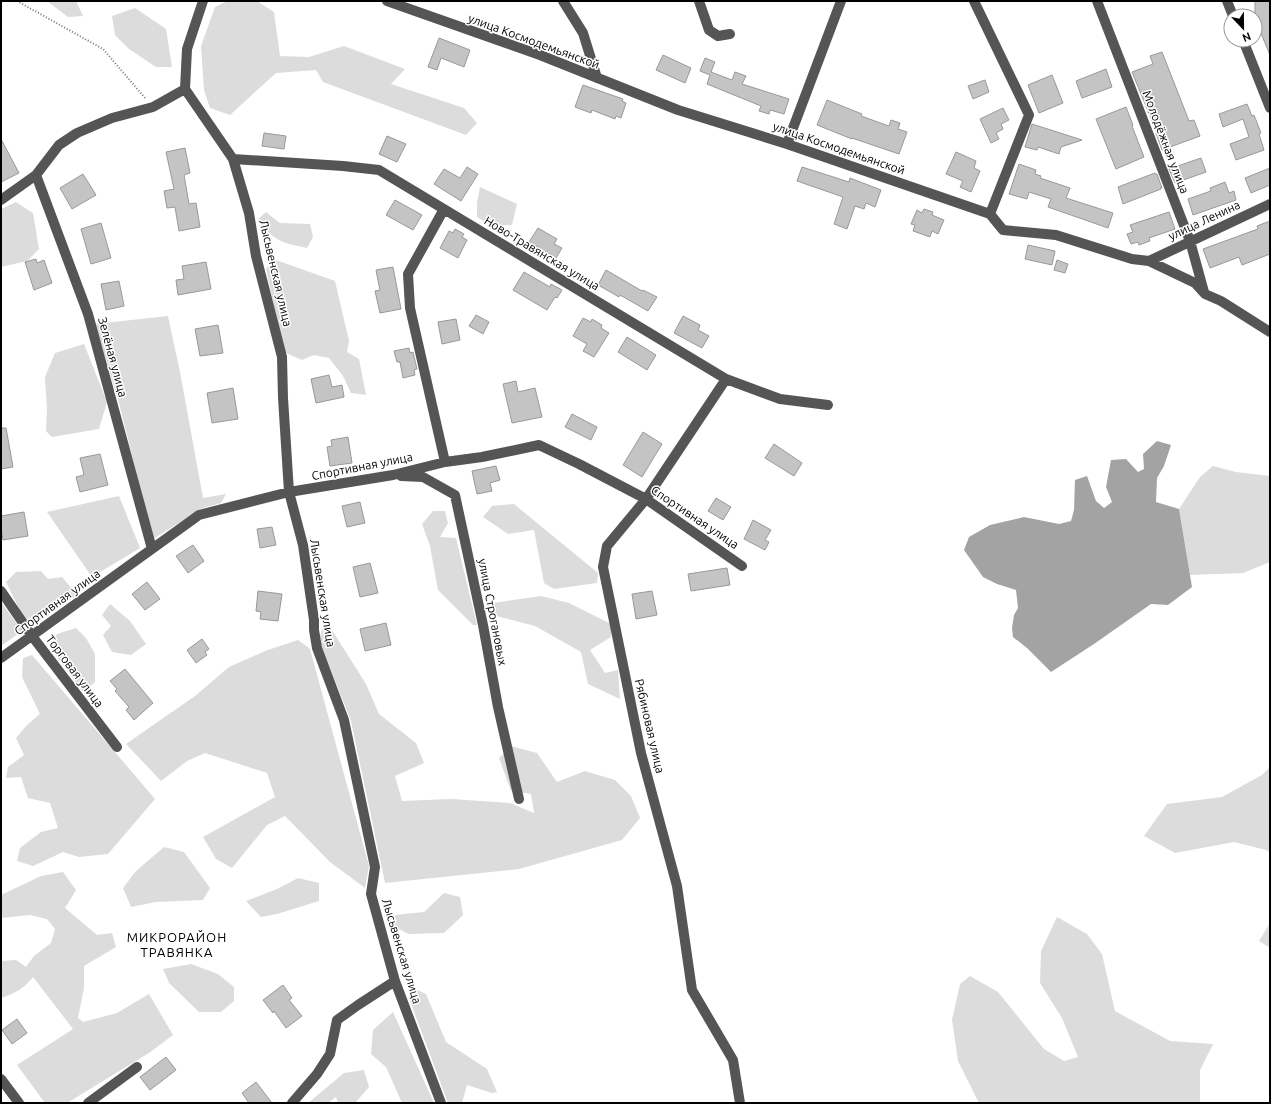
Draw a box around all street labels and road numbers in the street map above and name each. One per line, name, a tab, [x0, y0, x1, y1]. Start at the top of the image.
street label: улица Космодемьянской	[467, 11, 601, 71]
street label: Молодёжная улица	[1140, 89, 1192, 195]
street label: улица Космодемьянской	[771, 119, 907, 177]
street label: улица Ленина	[1166, 198, 1242, 242]
street label: Ново-Травянская улица	[482, 213, 602, 293]
street label: Лысьвенская улица	[257, 218, 295, 328]
street label: Зелёная улица	[96, 316, 130, 398]
street label: Спортивная улица	[310, 450, 414, 482]
street label: Спортивная улица	[649, 483, 741, 551]
street label: Лысьвенская улица	[308, 538, 338, 648]
street label: улица Строгановых	[476, 557, 510, 667]
street label: Спортивная улица	[12, 567, 102, 637]
street label: Торговая улица	[44, 632, 106, 710]
street label: Рябиновая улица	[633, 677, 667, 775]
street label: Лысьвенская улица	[380, 897, 424, 1005]

